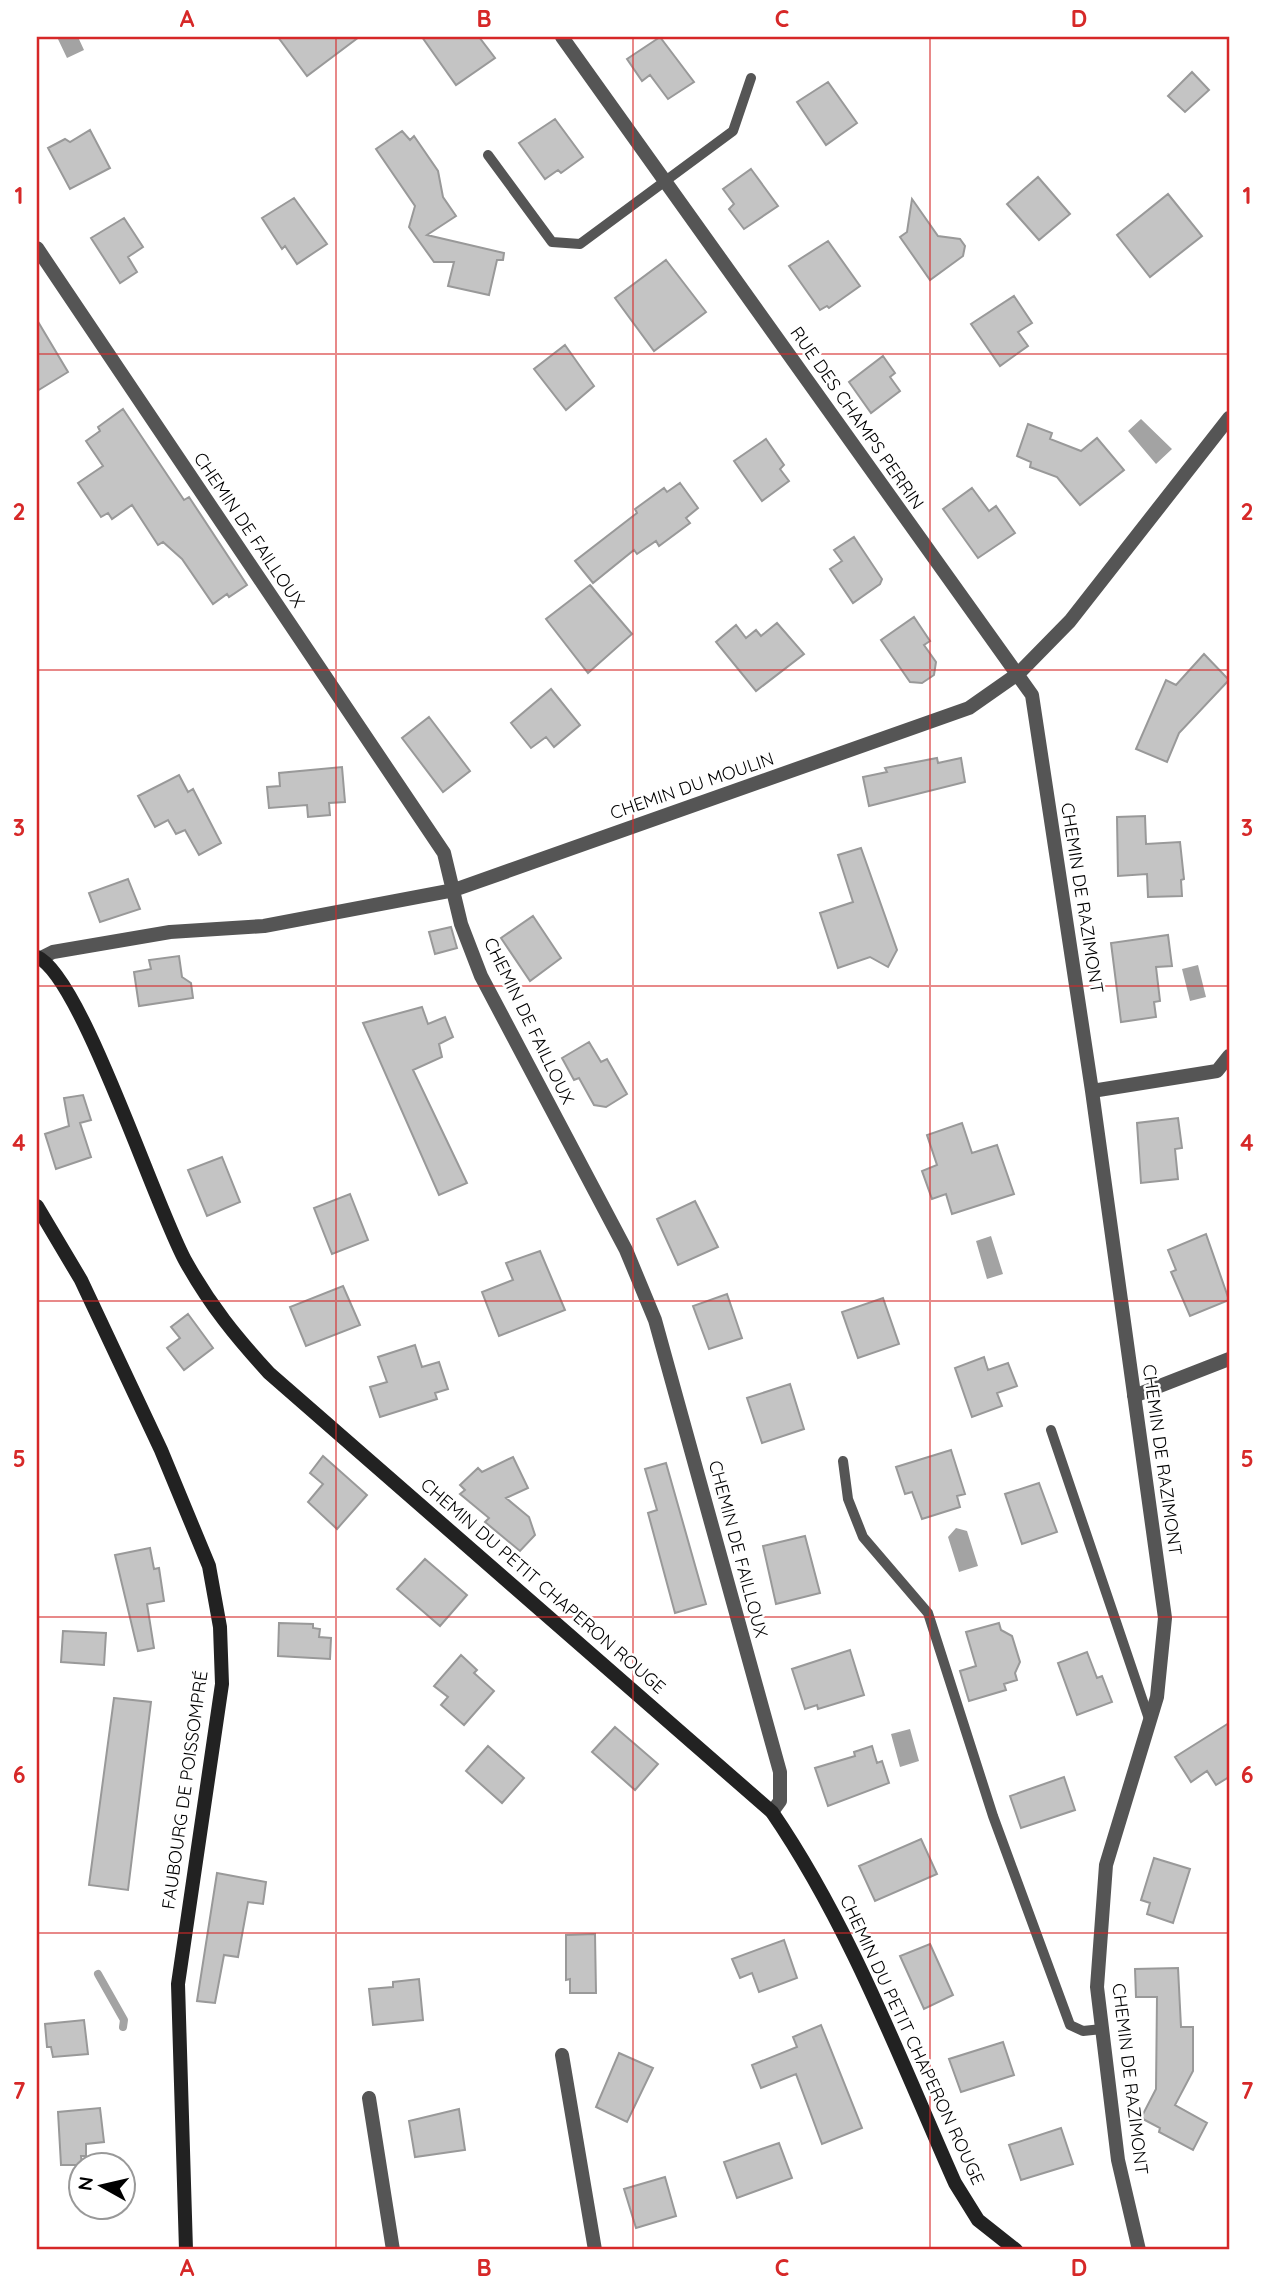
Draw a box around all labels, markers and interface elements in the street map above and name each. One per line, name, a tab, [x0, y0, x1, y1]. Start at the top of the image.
text: A	[180, 4, 195, 33]
text: B	[476, 4, 492, 33]
text: C	[775, 4, 789, 33]
text: D	[1071, 4, 1087, 33]
text: 1	[15, 181, 23, 210]
text: 1	[1243, 181, 1251, 210]
street label: RUE DES CHAMPS PERRIN	[786, 322, 929, 514]
street label: CHEMIN DE FAILLOUX	[189, 448, 310, 612]
text: 2	[12, 497, 26, 526]
text: 2	[1240, 497, 1254, 526]
street label: CHEMIN DU MOULIN	[607, 747, 777, 824]
street label: CHEMIN DE RAZIMONT	[1056, 801, 1109, 995]
text: 3	[13, 813, 25, 842]
text: 3	[1241, 813, 1253, 842]
street label: CHEMIN DE FAILLOUX	[479, 934, 580, 1108]
text: 4	[12, 1128, 26, 1157]
text: 4	[1240, 1128, 1254, 1157]
street label: CHEMIN DE RAZIMONT	[1138, 1363, 1187, 1557]
text: 5	[12, 1444, 26, 1473]
text: 5	[1240, 1444, 1254, 1473]
street label: CHEMIN DE FAILLOUX	[704, 1458, 773, 1640]
street label: CHEMIN DU PETIT CHAPERON ROUGE	[416, 1473, 671, 1698]
street label: FAUBOURG DE POISSOMPRÉ	[156, 1669, 213, 1911]
text: 6	[13, 1760, 25, 1789]
text: 6	[1241, 1760, 1253, 1789]
street label: CHEMIN DU PETIT CHAPERON ROUGE	[835, 1891, 990, 2188]
street label: CHEMIN DE RAZIMONT	[1107, 1982, 1154, 2176]
text: 7	[13, 2076, 26, 2105]
text: 7	[1241, 2076, 1254, 2105]
north arrow	[66, 2150, 136, 2220]
text: N	[72, 2175, 98, 2192]
text: A	[180, 2253, 195, 2282]
text: B	[476, 2253, 492, 2282]
text: C	[775, 2253, 789, 2282]
text: D	[1071, 2253, 1087, 2282]

